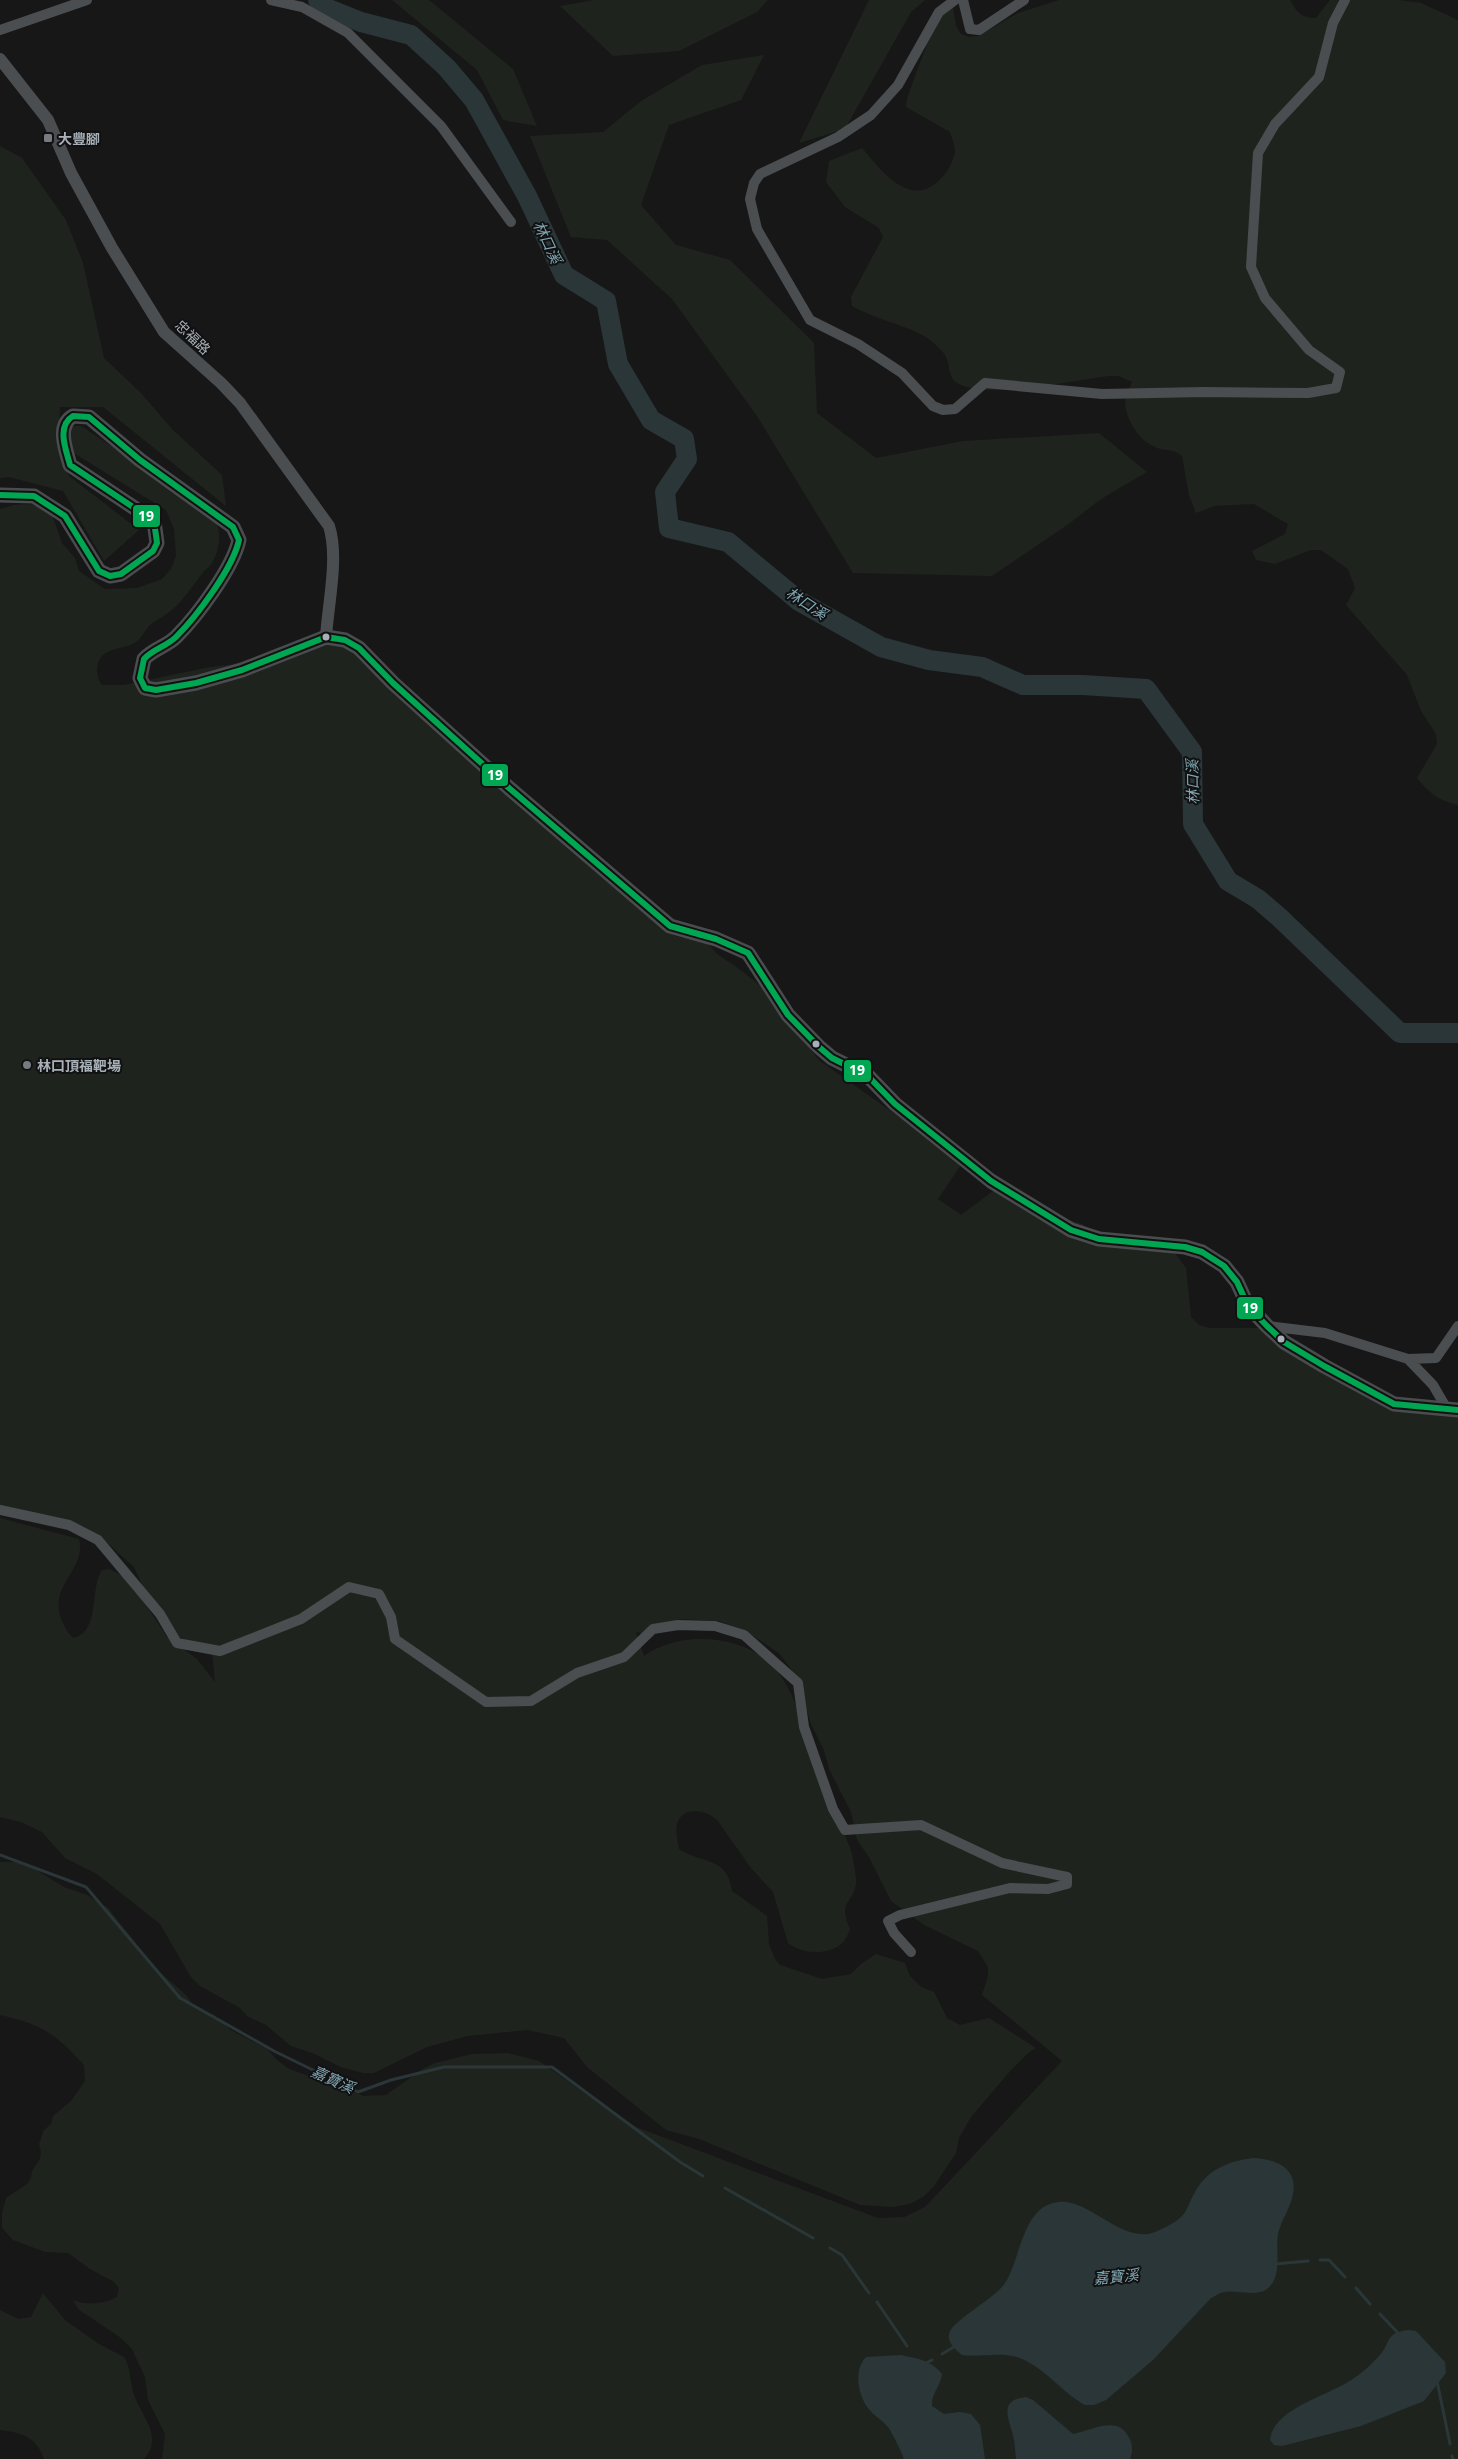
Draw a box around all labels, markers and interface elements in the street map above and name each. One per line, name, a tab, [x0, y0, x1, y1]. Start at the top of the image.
place label: 大豐腳	[58, 129, 100, 148]
marker: 大豐腳	[42, 132, 54, 144]
water label: 林口溪	[529, 217, 567, 268]
street label: 忠福路	[171, 316, 215, 358]
line badge: 19	[132, 504, 161, 528]
text: 19	[138, 506, 154, 525]
water label: 林口溪	[783, 582, 833, 625]
unlabelled marker	[321, 632, 331, 642]
water label: 林口溪	[1182, 757, 1202, 805]
line badge: 19	[481, 763, 509, 787]
text: 19	[487, 765, 503, 784]
unlabelled marker	[811, 1039, 821, 1049]
place label: 林口頂福靶場	[37, 1056, 121, 1075]
marker: 林口頂福靶場	[21, 1059, 33, 1071]
line badge: 19	[843, 1059, 872, 1083]
text: 19	[849, 1060, 865, 1079]
line badge: 19	[1236, 1296, 1264, 1320]
text: 19	[1242, 1298, 1258, 1317]
unlabelled marker	[1276, 1334, 1286, 1344]
water label: 嘉寶溪	[308, 2061, 359, 2098]
water label: 嘉寶溪	[1093, 2264, 1141, 2288]

